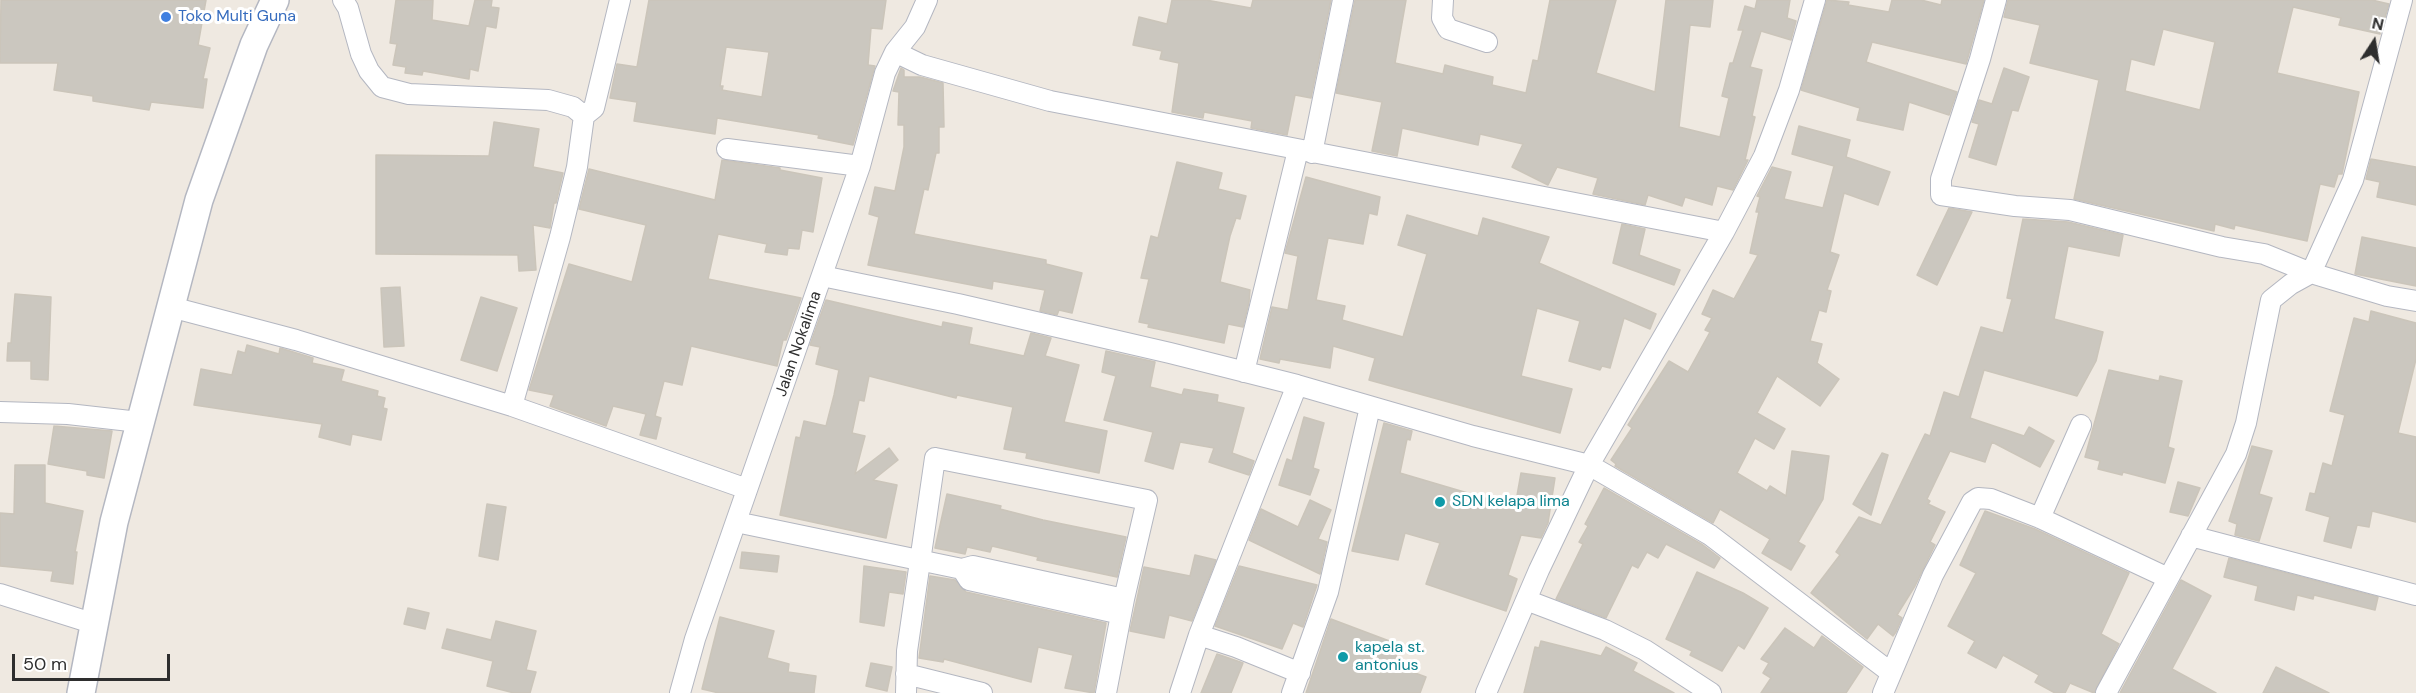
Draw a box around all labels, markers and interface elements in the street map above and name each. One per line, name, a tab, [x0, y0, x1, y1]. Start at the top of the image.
place label: Toko Multi Guna	[178, 7, 296, 27]
marker: Toko Multi Guna	[159, 10, 173, 24]
north arrow	[2344, 12, 2404, 72]
text: N	[2370, 12, 2386, 35]
street label: Jalan Nokalima	[772, 289, 826, 399]
place label: SDN kelapa lima	[1452, 492, 1570, 512]
marker: SDN kelapa lima	[1433, 495, 1447, 509]
place label: kapela st. antonius	[1355, 638, 1424, 676]
scale bar	[15, 642, 172, 680]
marker: kapela st. antonius	[1336, 650, 1350, 664]
text: 50 m	[23, 652, 67, 676]

